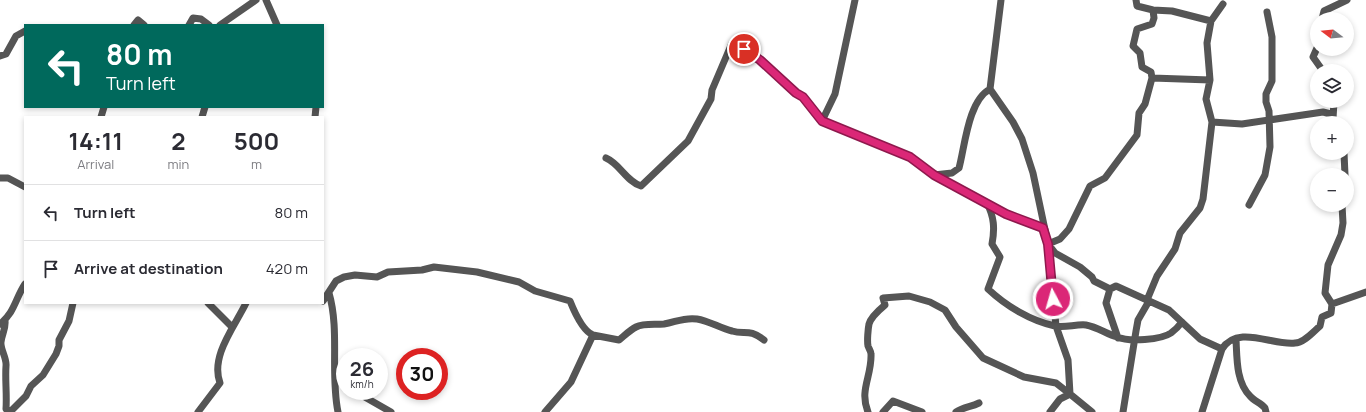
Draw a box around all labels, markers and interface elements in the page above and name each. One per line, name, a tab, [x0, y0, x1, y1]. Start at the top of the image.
north arrow	[1310, 12, 1354, 56]
map controls	[1310, 12, 1354, 212]
pin	[727, 32, 761, 66]
text: 80 m	[106, 35, 172, 73]
icon: arrive	[733, 38, 755, 60]
icon: left	[40, 40, 92, 92]
button: layers	[1310, 64, 1354, 108]
text: Turn left	[106, 71, 176, 95]
button: +	[1310, 116, 1354, 160]
text: 14:11	[69, 124, 123, 157]
text: 2	[171, 124, 185, 157]
text: 500	[234, 124, 279, 157]
text: Arrival	[77, 155, 114, 173]
text: min	[167, 155, 189, 173]
text: m	[251, 155, 262, 173]
button: −	[1310, 168, 1354, 212]
icon: left	[40, 202, 62, 224]
text: Turn left	[74, 202, 136, 223]
text: 80 m	[274, 202, 308, 223]
icon: arrive	[40, 258, 62, 280]
text: Arrive at destination	[74, 258, 223, 279]
text: 420 m	[266, 258, 308, 279]
position arrow	[1032, 278, 1074, 320]
speed limit sign: 30	[396, 348, 448, 400]
text: 26	[350, 355, 374, 382]
text: km/h	[350, 377, 374, 391]

